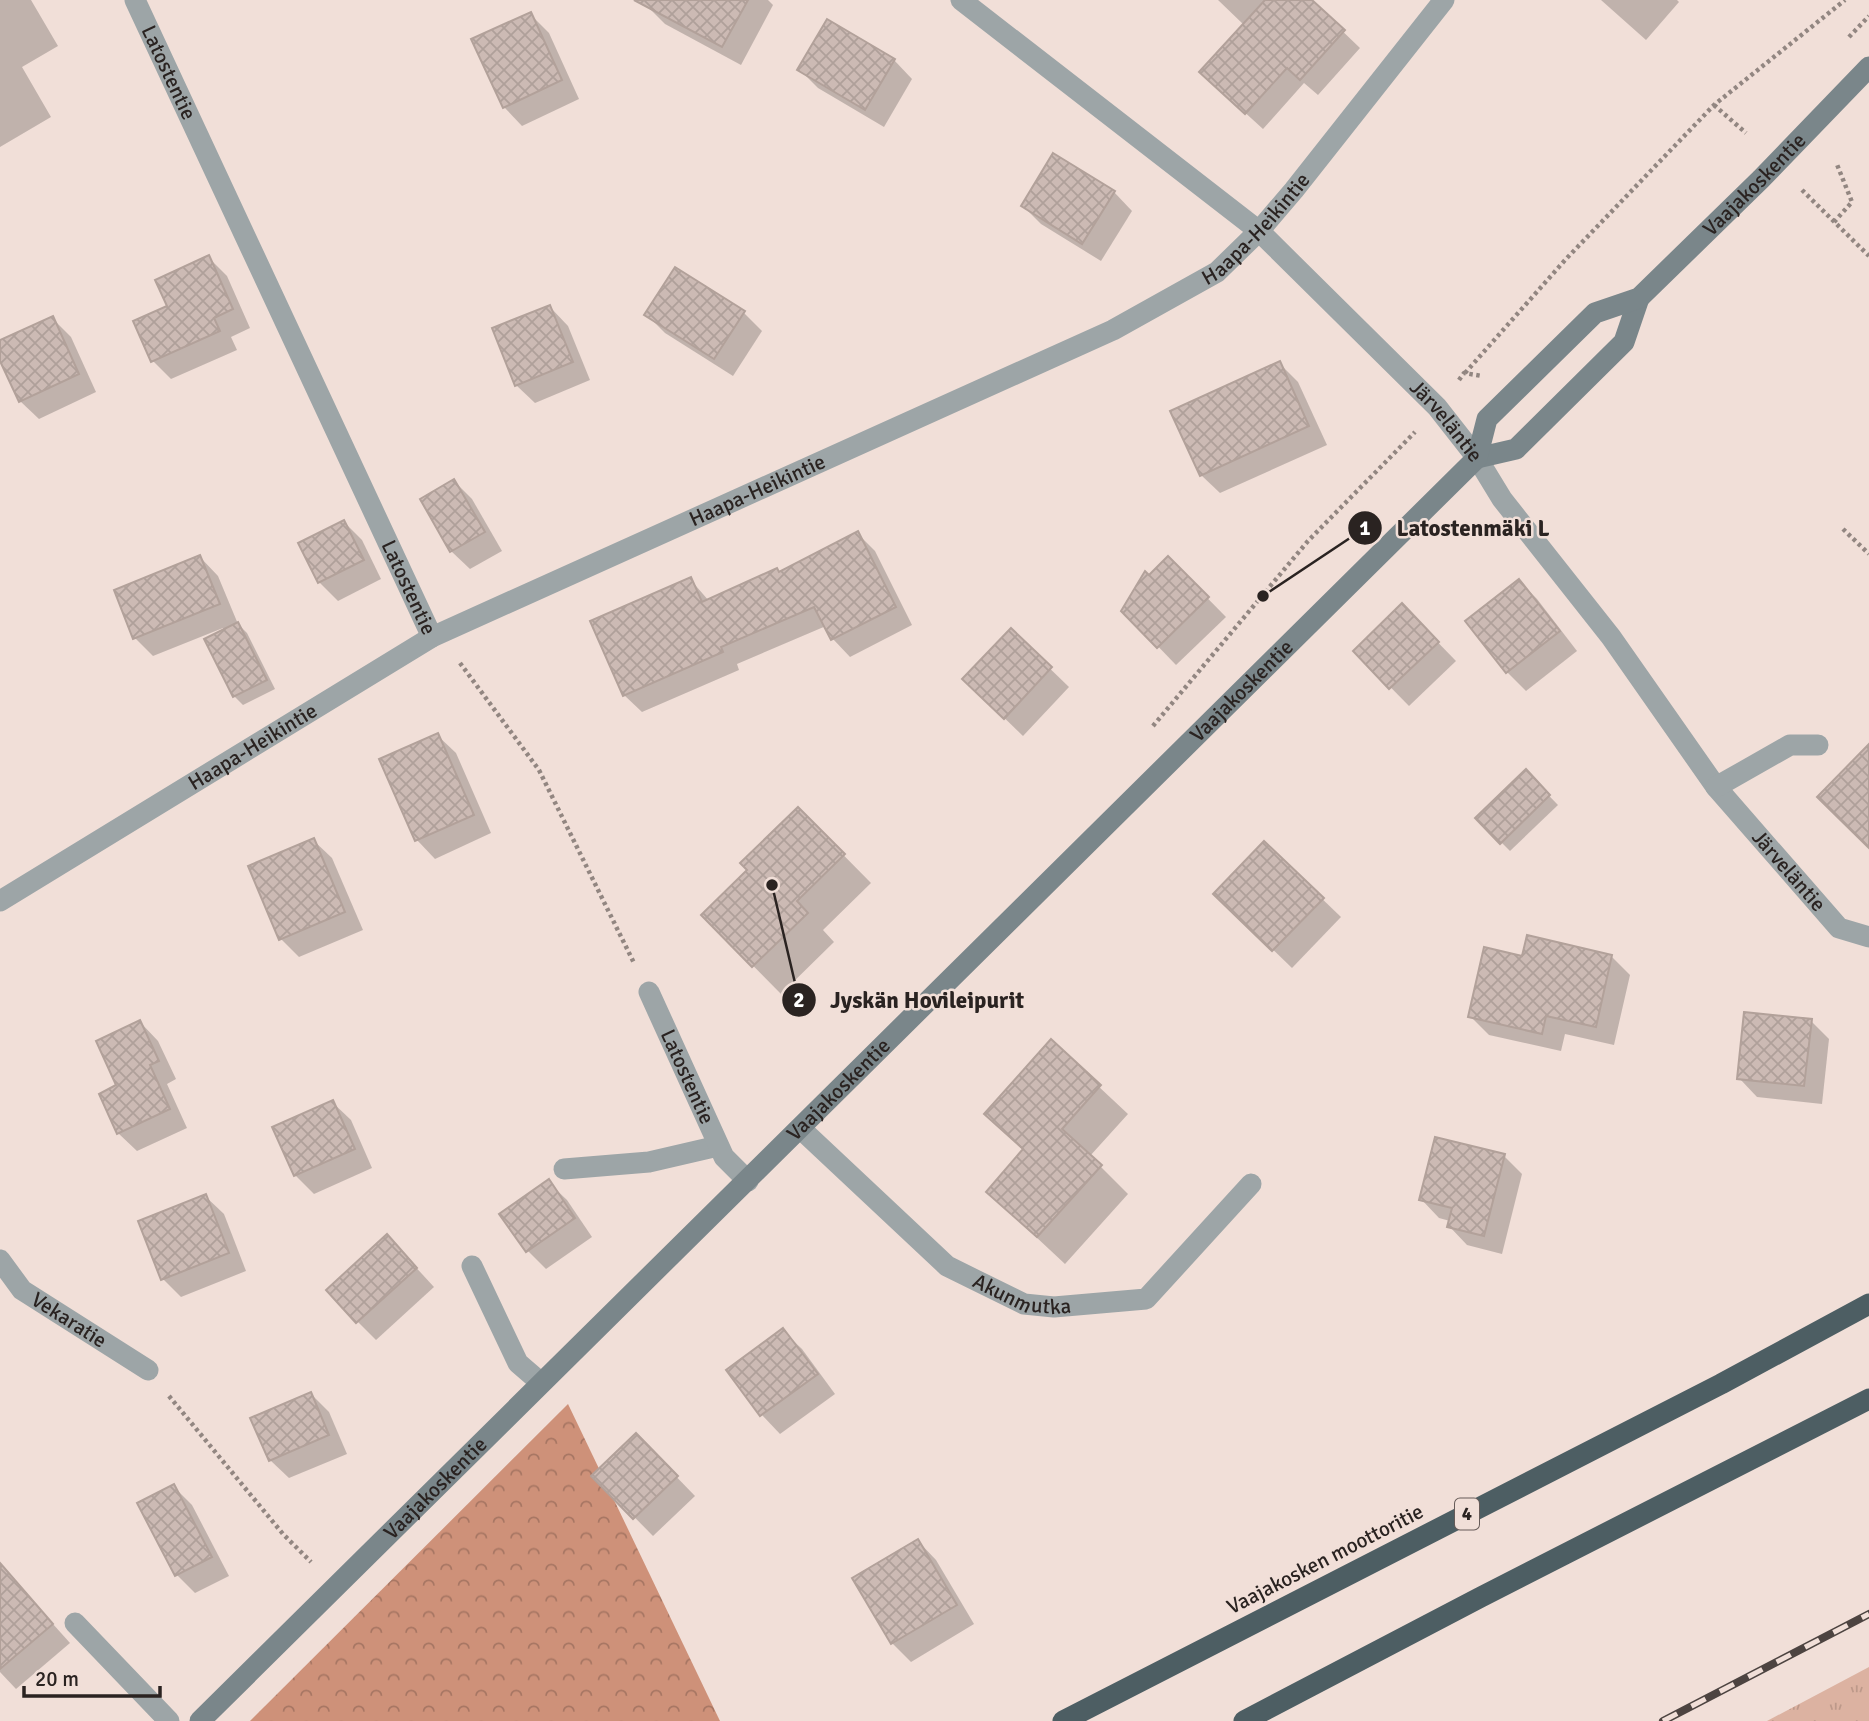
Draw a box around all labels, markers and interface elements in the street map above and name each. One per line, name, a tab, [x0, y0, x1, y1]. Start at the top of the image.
street label: Latostentie	[136, 21, 202, 124]
street label: Vaajakoskentie	[1697, 128, 1811, 241]
street label: Haapa-Heikintie	[1197, 168, 1315, 291]
street label: Järveläntie	[1404, 374, 1488, 467]
street label: Haapa-Heikintie	[685, 448, 829, 532]
callout: Latostenmäki L	[1348, 506, 1564, 550]
text: Latostenmäki L	[1397, 514, 1549, 543]
text: 1	[1359, 515, 1371, 541]
street label: Latostentie	[376, 536, 442, 639]
street label: Vaajakoskentie	[1184, 634, 1299, 748]
street label: Haapa-Heikintie	[183, 697, 322, 796]
street label: Järveläntie	[1746, 825, 1832, 917]
callout: Jyskän Hovileipurit	[781, 978, 1038, 1022]
text: Jyskän Hovileipurit	[830, 986, 1024, 1015]
text: 2	[793, 987, 805, 1013]
street label: Latostentie	[655, 1025, 720, 1128]
street label: Vaajakoskentie	[781, 1033, 896, 1146]
street label: Akunmutka	[968, 1268, 1072, 1320]
street label: Vekaratie	[26, 1286, 112, 1354]
street label: Vaajakoskentie	[378, 1431, 493, 1545]
street label: Vaajakosken moottoritie	[1222, 1498, 1428, 1620]
road number: 4	[1455, 1498, 1479, 1530]
scale bar	[24, 1654, 161, 1698]
text: 20 m	[35, 1666, 79, 1692]

